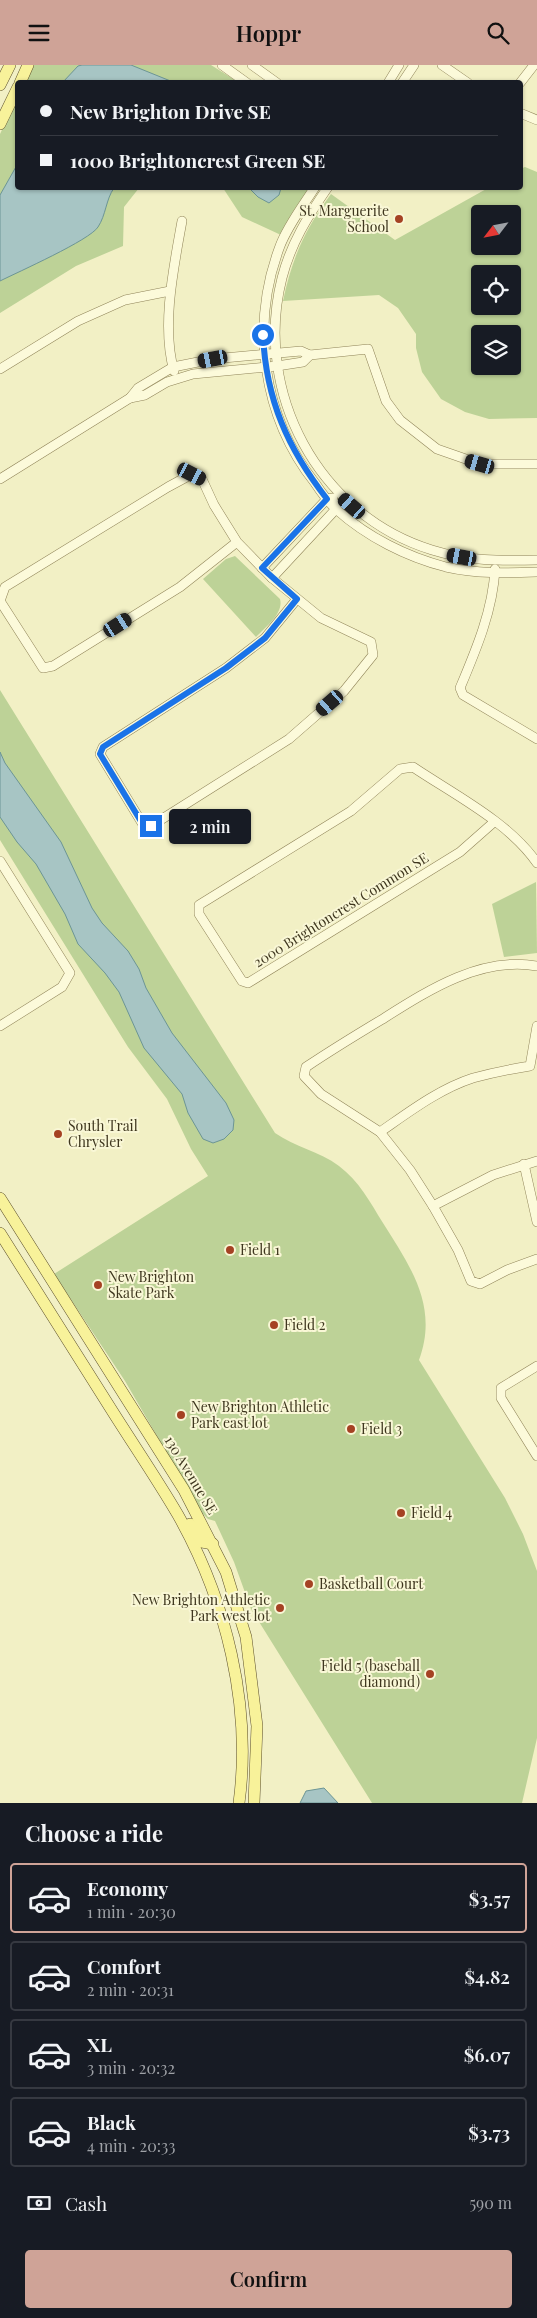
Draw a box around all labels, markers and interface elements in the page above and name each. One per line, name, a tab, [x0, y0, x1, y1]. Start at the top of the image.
text: Hoppr	[236, 18, 301, 48]
icon: menu	[25, 19, 53, 47]
icon: search	[484, 19, 512, 47]
text: New Brighton Drive SE	[70, 98, 271, 124]
text: 1000 Brightoncrest Green SE	[70, 147, 325, 173]
place label: St. Marguerite School	[299, 201, 389, 236]
north arrow	[471, 205, 521, 255]
map controls	[471, 205, 521, 375]
marker: St. Marguerite School	[393, 213, 405, 225]
button: locate	[471, 265, 521, 315]
route start	[252, 324, 274, 346]
button: layers	[471, 325, 521, 375]
car	[196, 349, 229, 369]
car	[463, 453, 496, 475]
car	[175, 461, 208, 487]
car	[335, 490, 368, 522]
car	[445, 547, 478, 567]
car	[101, 611, 134, 639]
car	[313, 687, 346, 719]
callout: 2 min	[168, 809, 251, 843]
route end	[140, 815, 162, 837]
text: 2 min	[190, 816, 230, 837]
street label: 2000 Brightoncrest Common SE	[250, 848, 432, 971]
place label: South Trail Chrysler	[68, 1116, 138, 1151]
marker: South Trail Chrysler	[52, 1128, 64, 1140]
place label: Field 1	[240, 1240, 280, 1259]
marker: Field 1	[224, 1244, 236, 1256]
place label: New Brighton Skate Park	[108, 1267, 195, 1302]
marker: New Brighton Skate Park	[92, 1279, 104, 1291]
place label: Field 2	[284, 1315, 326, 1334]
marker: Field 2	[268, 1319, 280, 1331]
place label: New Brighton Athletic Park east lot	[191, 1397, 329, 1432]
marker: New Brighton Athletic Park east lot	[175, 1409, 187, 1421]
place label: Field 3	[361, 1419, 402, 1438]
marker: Field 3	[345, 1423, 357, 1435]
street label: 130 Avenue SE	[161, 1432, 222, 1518]
place label: Field 4	[411, 1503, 452, 1522]
marker: Field 4	[395, 1507, 407, 1519]
place label: Basketball Court	[319, 1574, 424, 1593]
marker: Basketball Court	[303, 1578, 315, 1590]
place label: New Brighton Athletic Park west lot	[132, 1590, 271, 1625]
marker: New Brighton Athletic Park west lot	[274, 1602, 286, 1614]
place label: Field 5 (baseball diamond)	[321, 1656, 420, 1691]
marker: Field 5 (baseball diamond)	[424, 1668, 436, 1680]
text: Choose a ride	[25, 1818, 163, 1848]
text: Economy	[87, 1875, 168, 1901]
icon: car	[27, 1876, 72, 1921]
text: $3.57	[469, 1885, 510, 1911]
text: 1 min · 20:30	[87, 1901, 176, 1922]
text: Comfort	[87, 1953, 161, 1979]
icon: car	[27, 1954, 72, 1999]
text: $4.82	[465, 1963, 510, 1989]
text: 2 min · 20:31	[87, 1979, 174, 2000]
text: XL	[87, 2031, 112, 2057]
icon: car	[27, 2032, 72, 2077]
text: $6.07	[464, 2041, 510, 2067]
text: 3 min · 20:32	[87, 2057, 175, 2078]
text: Black	[87, 2109, 136, 2135]
icon: car	[27, 2110, 72, 2155]
text: $3.73	[468, 2119, 510, 2145]
text: 4 min · 20:33	[87, 2135, 175, 2156]
icon: cash	[25, 2189, 53, 2217]
text: Cash	[65, 2190, 107, 2216]
text: 590 m	[469, 2192, 512, 2213]
button: Confirm	[25, 2250, 512, 2308]

